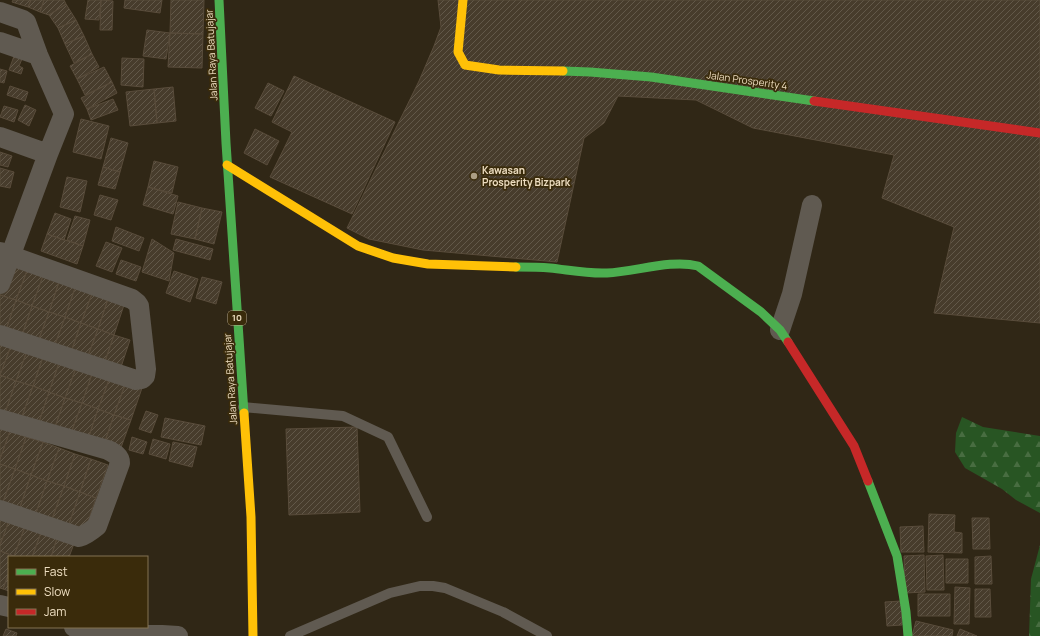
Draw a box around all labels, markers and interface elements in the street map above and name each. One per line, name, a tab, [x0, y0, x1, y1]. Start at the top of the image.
street label: Jalan Raya Batujajar	[202, 9, 220, 101]
street label: Jalan Prosperity 4	[706, 67, 788, 93]
place label: Kawasan Prosperity Bizpark	[482, 163, 571, 189]
marker: Kawasan Prosperity Bizpark	[469, 171, 479, 181]
road number: 10	[228, 311, 246, 325]
street label: Jalan Raya Batujajar	[220, 332, 240, 425]
legend	[8, 556, 148, 628]
text: Fast	[44, 563, 68, 580]
text: Slow	[44, 583, 70, 600]
text: Jam	[44, 603, 66, 620]

